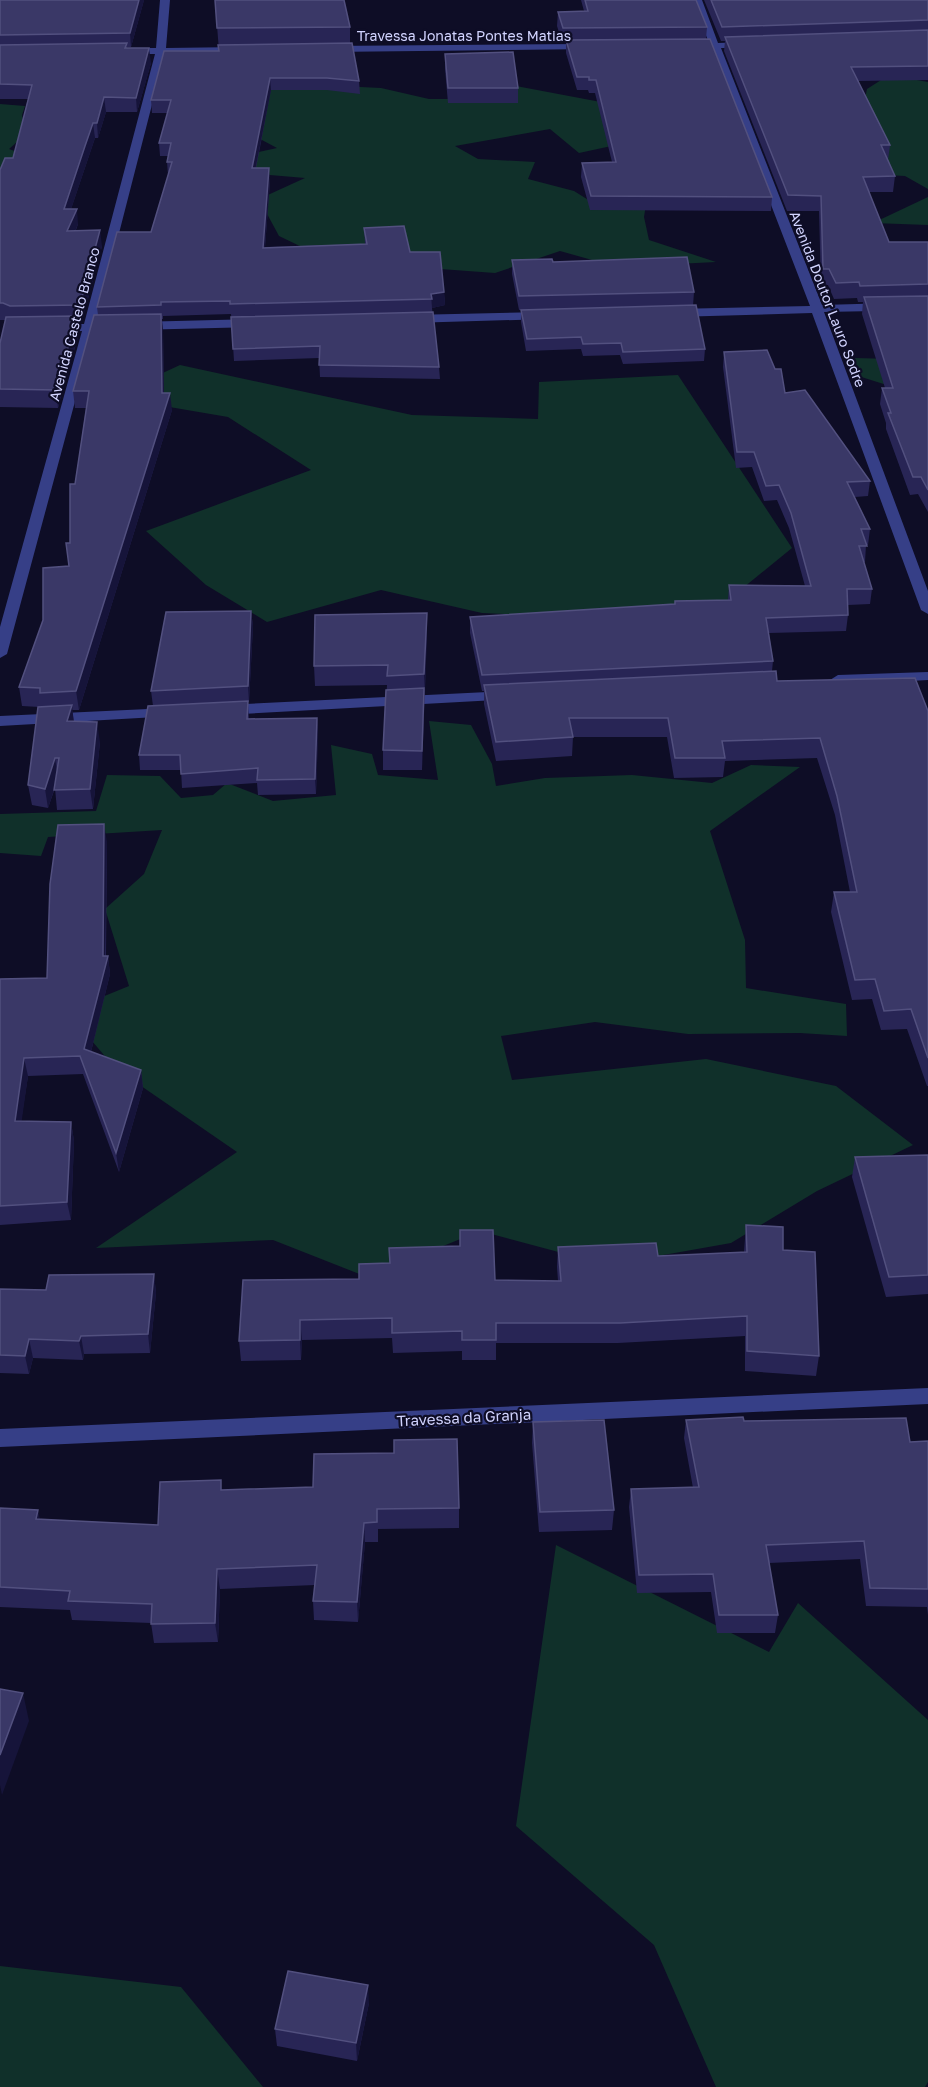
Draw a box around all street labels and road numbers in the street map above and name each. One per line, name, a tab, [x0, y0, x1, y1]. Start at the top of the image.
street label: Travessa Jonatas Pontes Matias	[357, 27, 571, 44]
street label: Avenida Doutor Lauro Sodre	[786, 208, 870, 390]
street label: Avenida Castelo Branco	[45, 245, 103, 403]
street label: Travessa da Granja	[396, 1404, 532, 1430]

